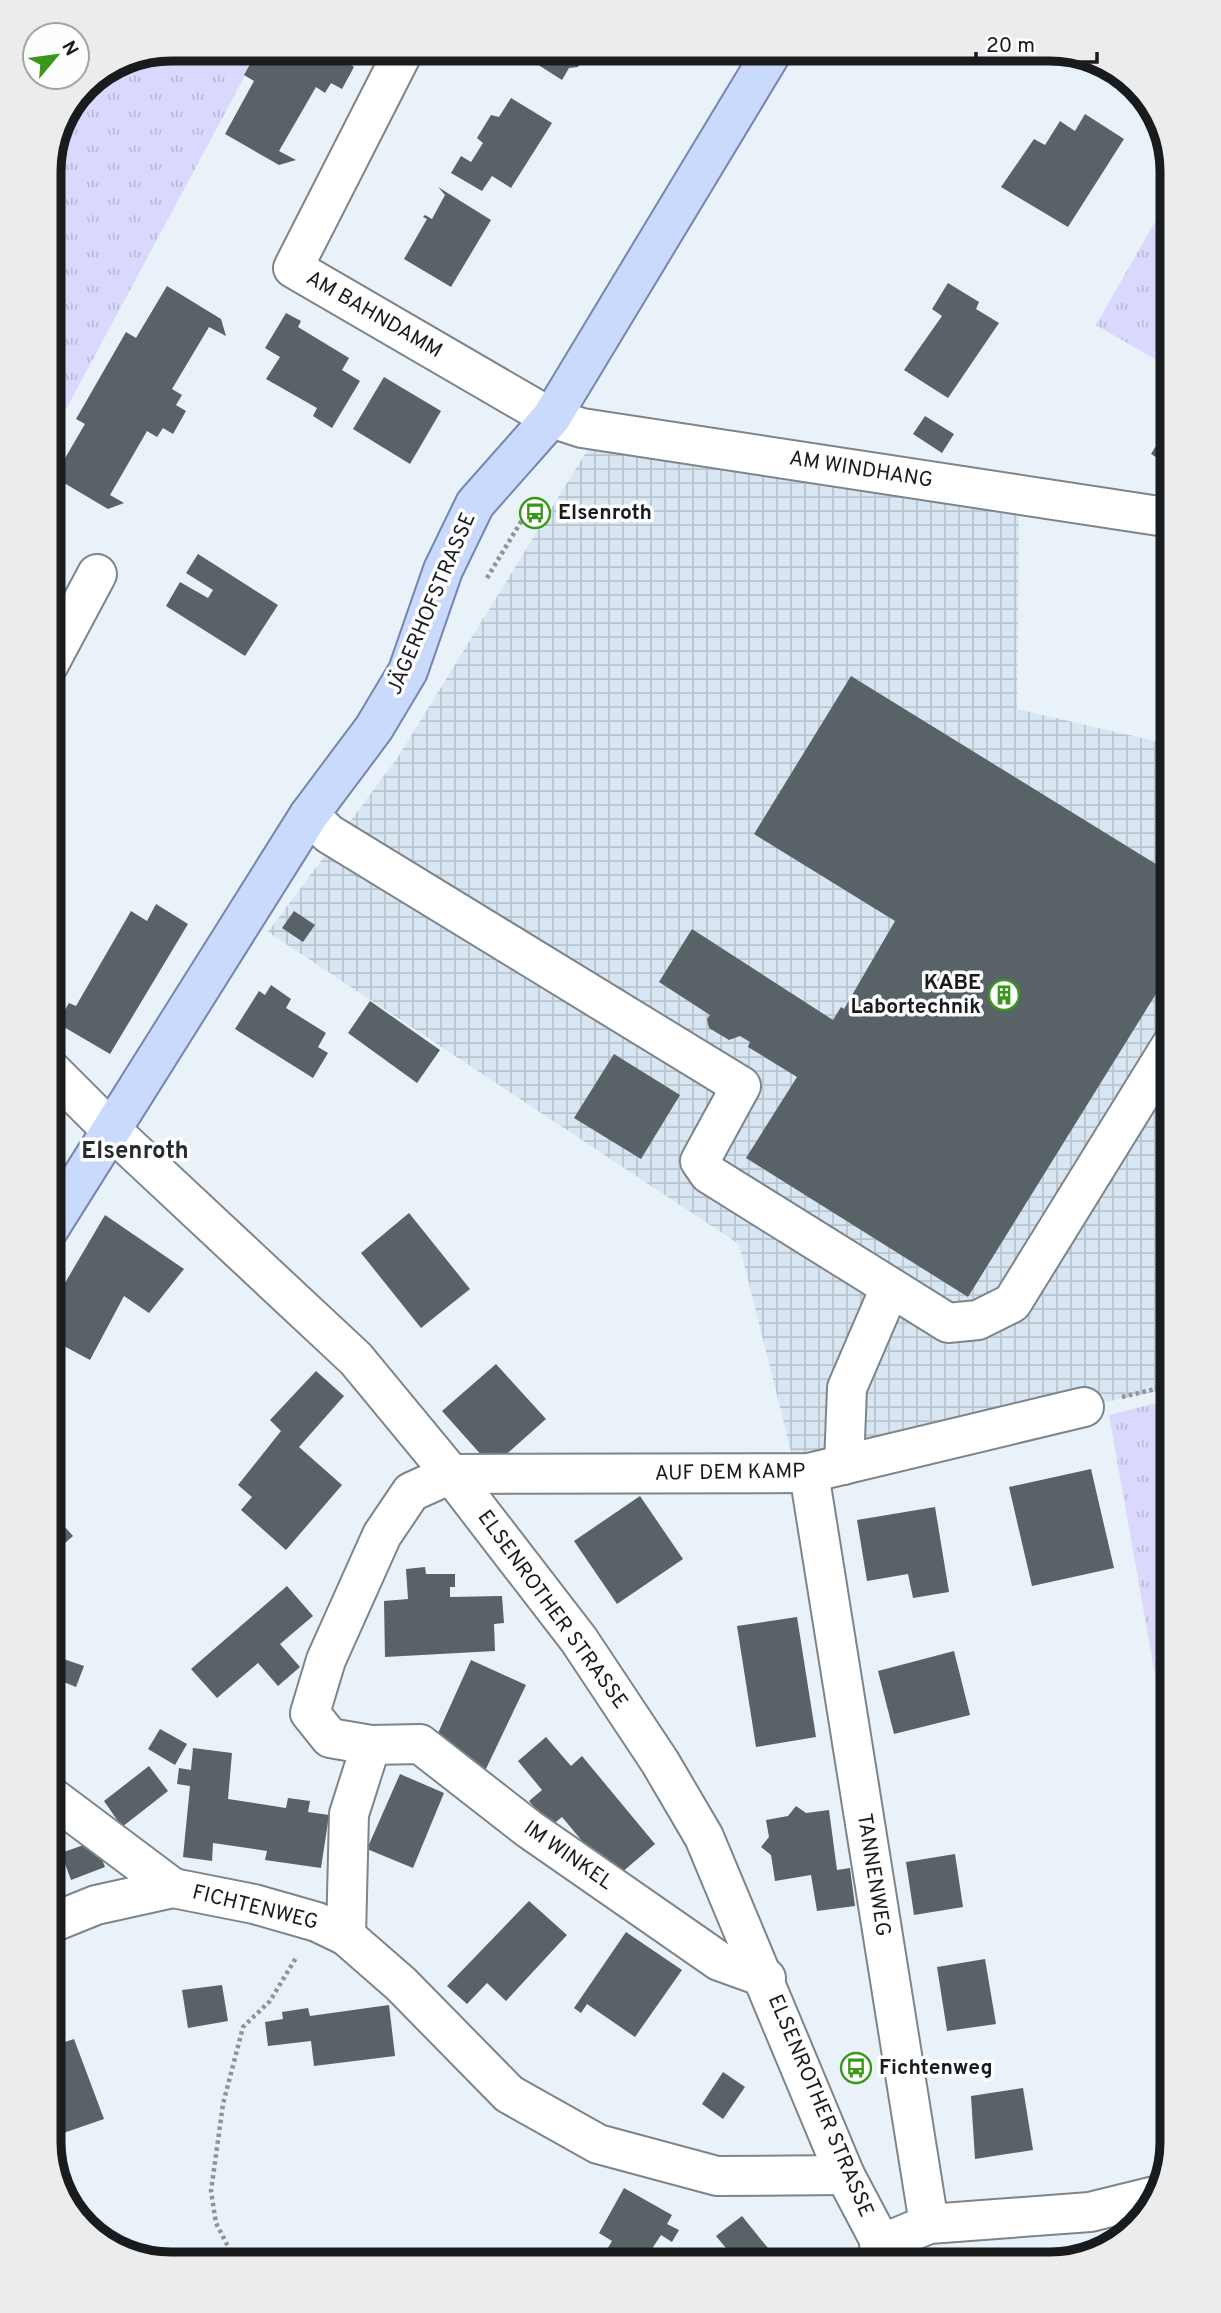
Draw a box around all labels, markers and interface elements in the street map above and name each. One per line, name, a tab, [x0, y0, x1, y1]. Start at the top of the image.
north arrow	[21, 21, 91, 91]
scale bar	[976, 21, 1097, 65]
text: 20 m	[986, 33, 1035, 60]
text: N	[55, 37, 83, 61]
street label: AM BAHNDAMM	[301, 265, 447, 365]
street label: AM WINDHANG	[787, 445, 935, 495]
bus stop icon: Elsenroth	[518, 496, 552, 530]
place label: Elsenroth	[558, 500, 652, 527]
street label: JÄGERHOFSTRASSE	[381, 509, 483, 699]
place label: KABE Labortechnik	[850, 970, 981, 1021]
building icon: KABE Labortechnik	[987, 978, 1021, 1012]
district label: Elsenroth	[81, 1137, 189, 1167]
street label: AUF DEM KAMP	[654, 1458, 806, 1488]
street label: ELSENROTHER STRASSE	[471, 1505, 633, 1715]
street label: TANNENWEG	[850, 1812, 896, 1938]
street label: IM WINKEL	[518, 1815, 618, 1897]
street label: FICHTENWEG	[189, 1879, 321, 1937]
street label: ELSENROTHER STRASSE	[761, 1990, 879, 2222]
bus stop icon: Fichtenweg	[839, 2051, 873, 2085]
place label: Fichtenweg	[879, 2055, 993, 2082]

